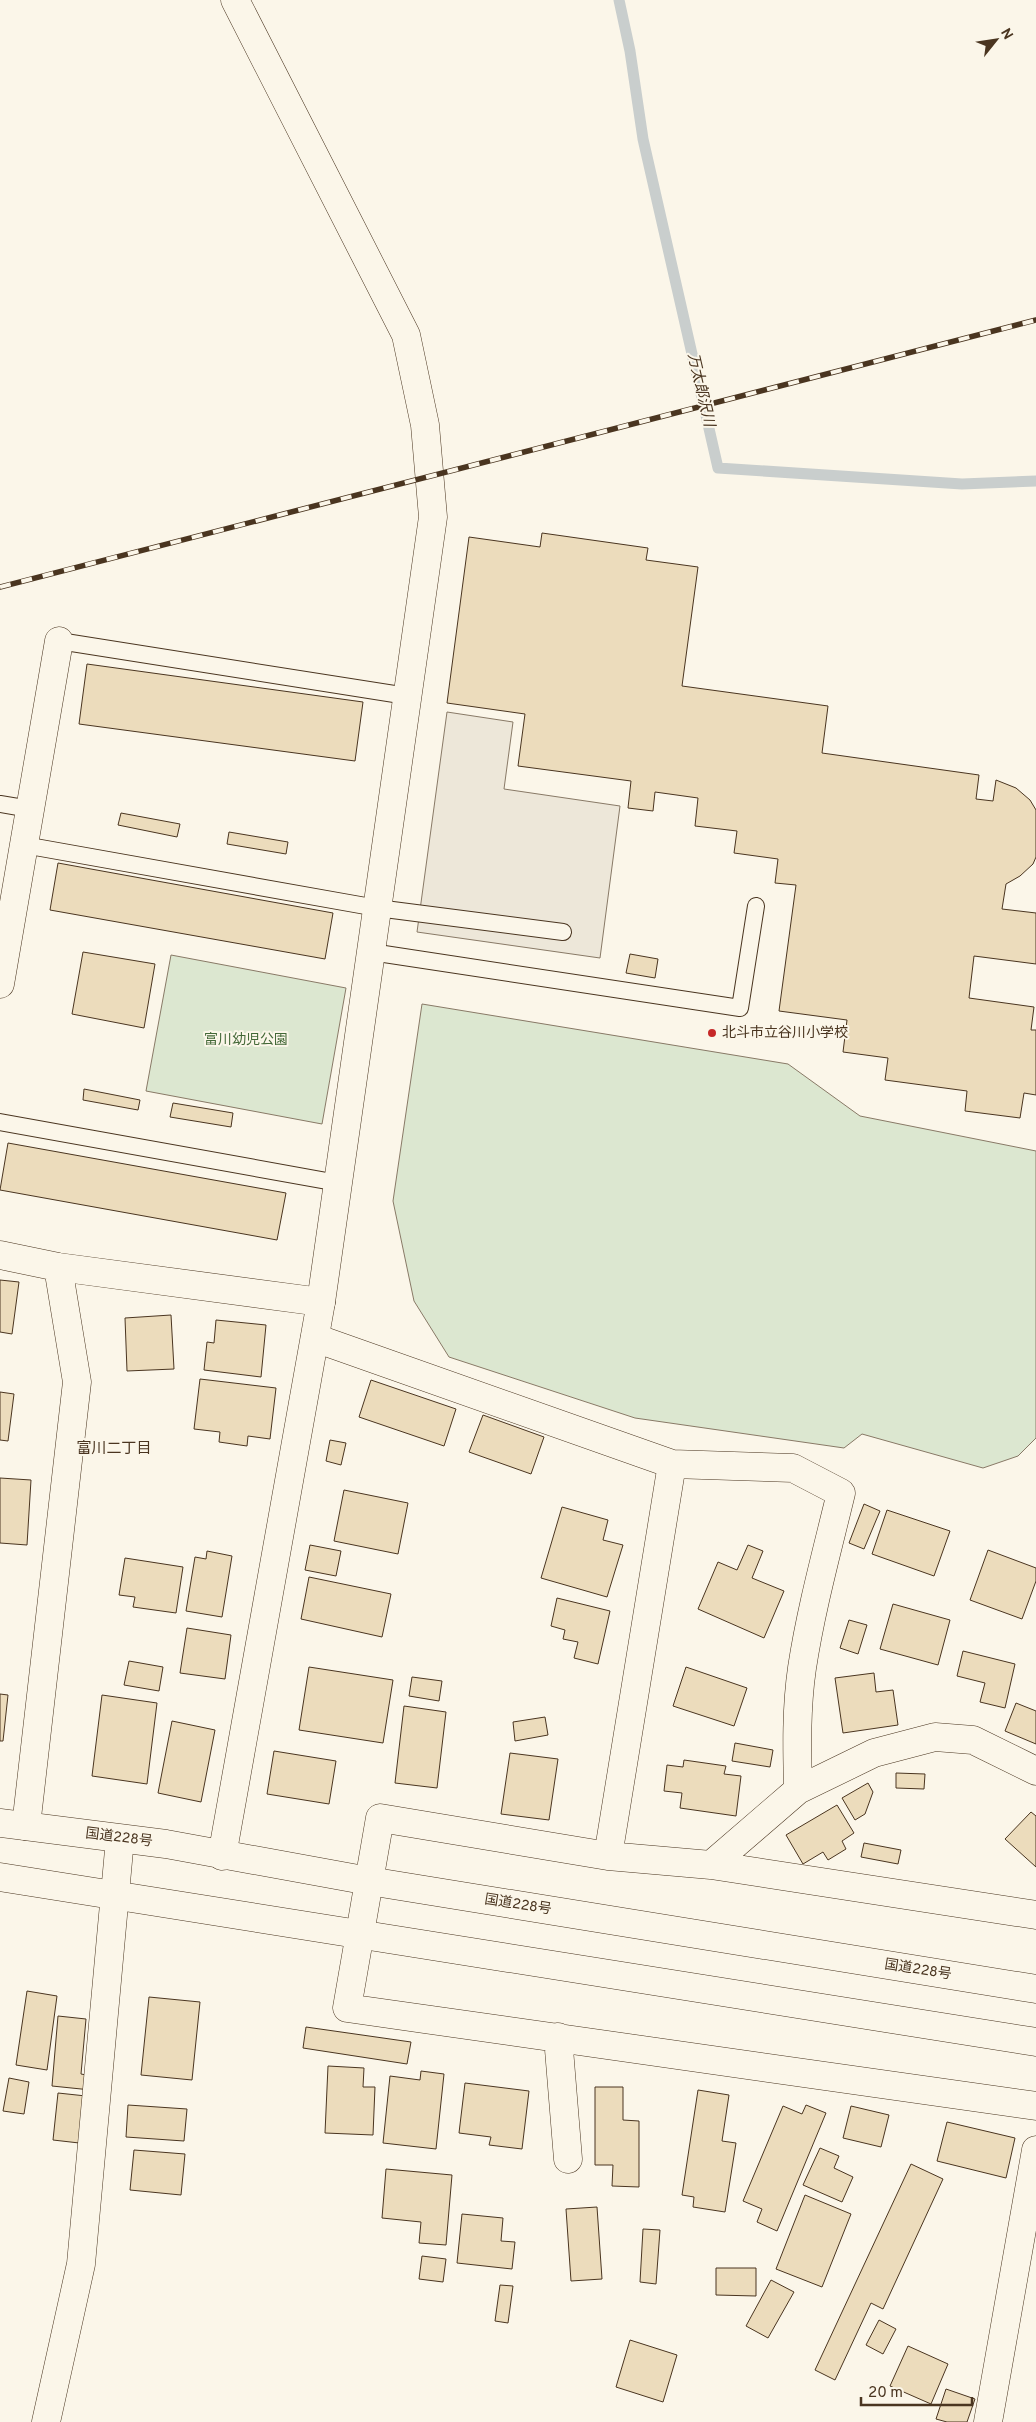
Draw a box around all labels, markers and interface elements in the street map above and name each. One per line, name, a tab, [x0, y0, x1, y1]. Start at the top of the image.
north arrow	[971, 15, 1021, 65]
text: N	[996, 26, 1016, 43]
water label: 万太郎沢川	[682, 351, 718, 431]
place label: 北斗市立谷川小学校	[722, 1024, 848, 1042]
marker: 北斗市立谷川小学校	[706, 1027, 718, 1039]
park label: 富川幼児公園	[204, 1032, 288, 1049]
district label: 富川二丁目	[76, 1440, 152, 1459]
street label: 国道228号	[84, 1825, 154, 1851]
street label: 国道228号	[483, 1891, 553, 1919]
street label: 国道228号	[883, 1956, 953, 1984]
scale bar	[861, 2374, 972, 2406]
text: 20 m	[868, 2384, 903, 2403]

